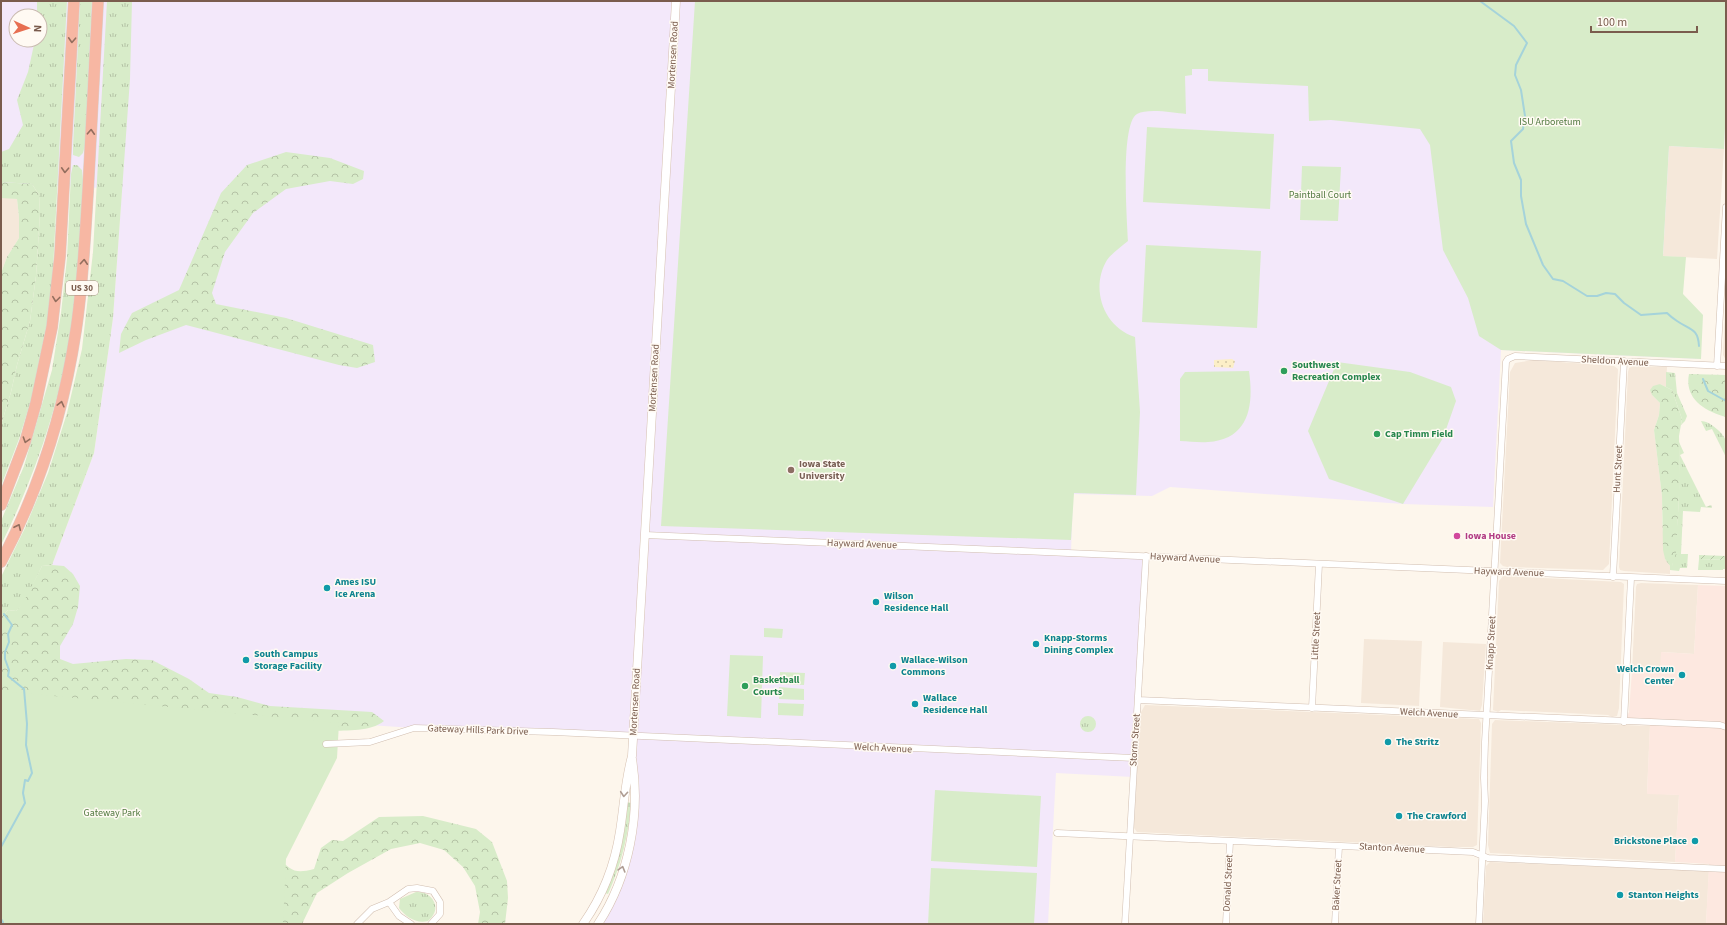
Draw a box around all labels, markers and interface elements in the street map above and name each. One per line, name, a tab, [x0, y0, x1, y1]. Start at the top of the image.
north arrow	[8, 8, 48, 48]
scale bar	[1591, 8, 1697, 34]
text: 100 m	[1597, 14, 1627, 31]
street label: Mortensen Road	[664, 21, 682, 89]
text: N	[30, 24, 45, 33]
one-way arrow	[68, 37, 76, 43]
park label: ISU Arboretum	[1519, 115, 1581, 129]
one-way arrow	[87, 129, 95, 135]
one-way arrow	[61, 167, 69, 173]
park label: Paintball Court	[1289, 188, 1352, 202]
one-way arrow	[79, 259, 88, 265]
road number: US 30	[66, 281, 98, 295]
one-way arrow	[52, 296, 61, 302]
street label: Mortensen Road	[645, 344, 663, 412]
street label: Sheldon Avenue	[1581, 352, 1649, 370]
place label: Southwest Recreation Complex	[1292, 358, 1380, 384]
marker: Southwest Recreation Complex	[1279, 366, 1289, 376]
one-way arrow	[56, 401, 65, 408]
place label: Cap Timm Field	[1385, 427, 1453, 441]
marker: Cap Timm Field	[1372, 429, 1382, 439]
one-way arrow	[22, 436, 31, 443]
street label: Hunt Street	[1610, 444, 1626, 493]
place label: Iowa State University	[799, 457, 845, 483]
marker: Iowa State University	[786, 465, 796, 475]
one-way arrow	[13, 523, 21, 531]
place label: Iowa House	[1465, 529, 1516, 543]
marker: Iowa House	[1452, 531, 1462, 541]
street label: Hayward Avenue	[827, 536, 897, 552]
street label: Hayward Avenue	[1150, 549, 1220, 567]
street label: Hayward Avenue	[1474, 564, 1544, 580]
place label: Ames ISU Ice Arena	[334, 575, 376, 601]
marker: Ames ISU Ice Arena	[322, 583, 332, 593]
place label: Wilson Residence Hall	[884, 589, 948, 615]
marker: Wilson Residence Hall	[871, 597, 881, 607]
street label: Little Street	[1308, 611, 1324, 661]
street label: Knapp Street	[1483, 615, 1499, 671]
place label: Knapp-Storms Dining Complex	[1044, 631, 1113, 657]
marker: Knapp-Storms Dining Complex	[1031, 639, 1041, 649]
place label: South Campus Storage Facility	[254, 647, 323, 673]
place label: Wallace-Wilson Commons	[901, 653, 968, 679]
marker: South Campus Storage Facility	[241, 655, 251, 665]
marker: Wallace-Wilson Commons	[888, 661, 898, 671]
place label: Welch Crown Center	[1617, 662, 1674, 688]
street label: Mortensen Road	[626, 668, 644, 736]
marker: Welch Crown Center	[1677, 670, 1687, 680]
place label: Basketball Courts	[753, 673, 800, 699]
marker: Basketball Courts	[740, 681, 750, 691]
place label: Wallace Residence Hall	[923, 691, 987, 717]
marker: Wallace Residence Hall	[910, 699, 920, 709]
street label: Welch Avenue	[1400, 704, 1458, 722]
street label: Storm Street	[1126, 713, 1144, 767]
street label: Gateway Hills Park Drive	[427, 721, 529, 739]
place label: The Stritz	[1396, 735, 1439, 749]
marker: The Stritz	[1383, 737, 1393, 747]
street label: Welch Avenue	[854, 739, 912, 757]
one-way arrow	[620, 791, 629, 797]
park label: Gateway Park	[84, 806, 140, 820]
place label: The Crawford	[1407, 809, 1467, 823]
marker: The Crawford	[1394, 811, 1404, 821]
place label: Brickstone Place	[1614, 834, 1687, 848]
marker: Brickstone Place	[1690, 836, 1700, 846]
street label: Stanton Avenue	[1359, 839, 1425, 857]
street label: Donald Street	[1220, 853, 1237, 912]
street label: Baker Street	[1329, 858, 1345, 911]
one-way arrow	[617, 866, 626, 873]
place label: Stanton Heights	[1628, 888, 1699, 902]
marker: Stanton Heights	[1615, 890, 1625, 900]

